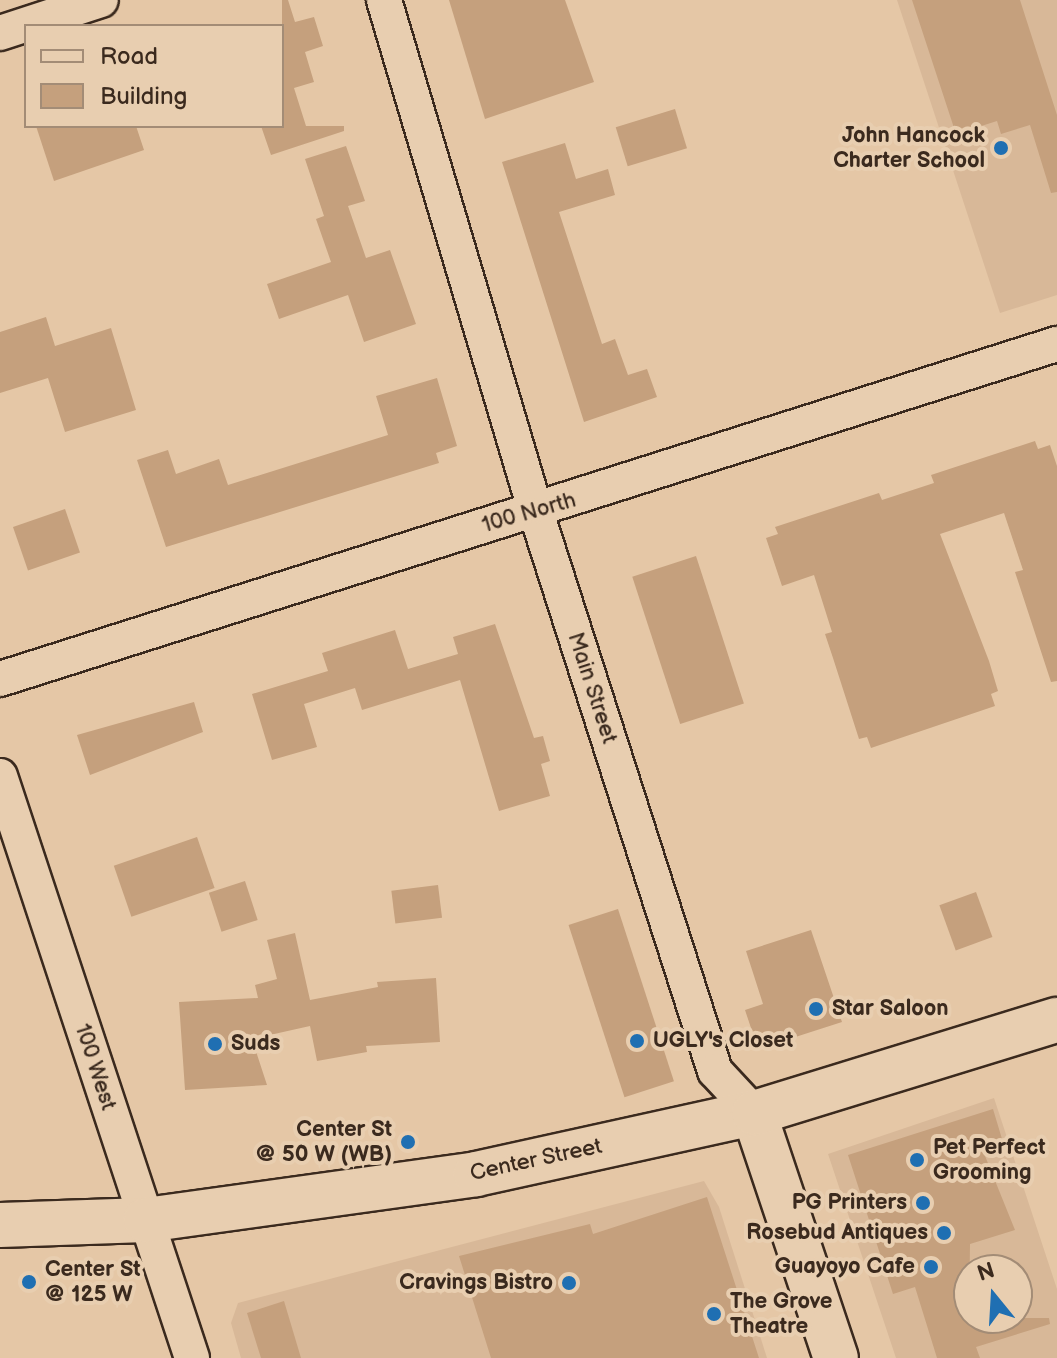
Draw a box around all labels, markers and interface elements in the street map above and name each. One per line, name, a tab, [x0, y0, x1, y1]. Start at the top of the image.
legend	[24, 24, 284, 128]
text: Road	[100, 42, 158, 71]
text: Building	[100, 82, 187, 111]
place label: John Hancock Charter School	[833, 122, 985, 174]
marker: John Hancock Charter School	[992, 139, 1010, 157]
street label: 100 North	[479, 487, 579, 539]
street label: Main Street	[562, 629, 622, 747]
place label: Star Saloon	[832, 996, 949, 1022]
marker: Star Saloon	[807, 1000, 825, 1018]
street label: 100 West	[69, 1020, 121, 1114]
place label: UGLY's Closet	[653, 1028, 793, 1054]
place label: Suds	[231, 1031, 280, 1057]
marker: UGLY's Closet	[628, 1032, 646, 1050]
marker: Suds	[206, 1035, 224, 1053]
place label: Center St @ 50 W (WB)	[256, 1116, 392, 1168]
marker: Center St @ 50 W (WB)	[399, 1133, 417, 1151]
street label: Center Street	[467, 1133, 605, 1187]
place label: Pet Perfect Grooming	[933, 1134, 1046, 1186]
marker: Pet Perfect Grooming	[908, 1151, 926, 1169]
place label: PG Printers	[792, 1190, 907, 1216]
marker: PG Printers	[914, 1194, 932, 1212]
place label: Rosebud Antiques	[746, 1220, 928, 1246]
marker: Rosebud Antiques	[935, 1224, 953, 1242]
place label: Guayoyo Cafe	[775, 1254, 915, 1280]
north arrow	[953, 1254, 1033, 1334]
place label: Center St @ 125 W	[45, 1256, 141, 1308]
text: N	[974, 1257, 998, 1288]
marker: Guayoyo Cafe	[922, 1258, 940, 1276]
place label: Cravings Bistro	[399, 1270, 553, 1296]
marker: Center St @ 125 W	[20, 1273, 38, 1291]
marker: Cravings Bistro	[560, 1274, 578, 1292]
place label: The Grove Theatre	[730, 1288, 832, 1340]
marker: The Grove Theatre	[705, 1305, 723, 1323]

